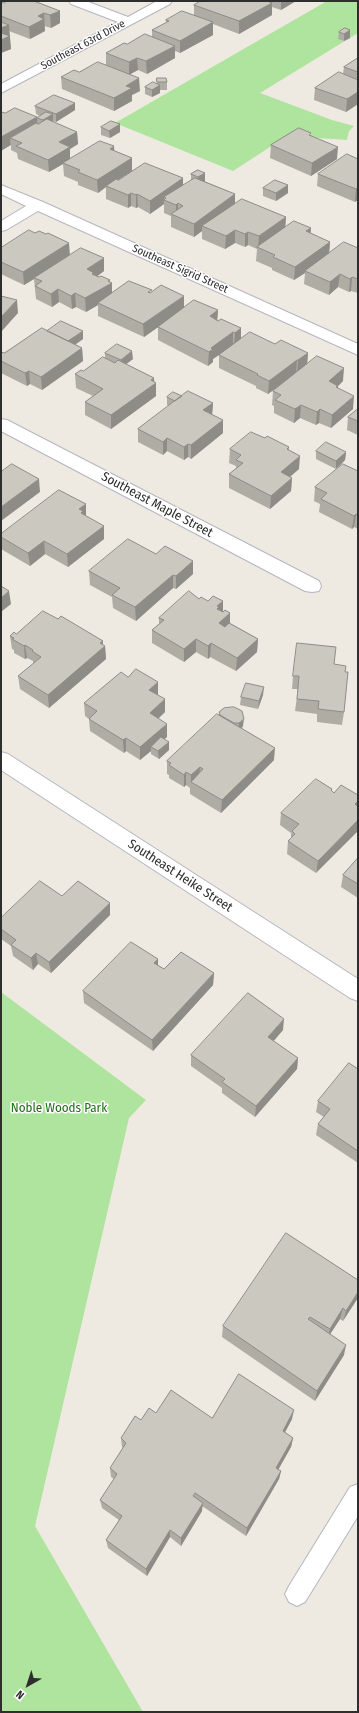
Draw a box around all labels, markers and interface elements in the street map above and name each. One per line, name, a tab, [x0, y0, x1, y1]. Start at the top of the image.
street label: Southeast 63rd Drive	[39, 17, 127, 73]
street label: Southeast Sigrid Street	[130, 242, 230, 296]
street label: Southeast Maple Street	[99, 469, 215, 541]
street label: Southeast Heike Street	[125, 836, 235, 916]
park label: Noble Woods Park	[11, 1100, 107, 1116]
north arrow	[8, 1665, 48, 1705]
text: N	[13, 1688, 27, 1702]

